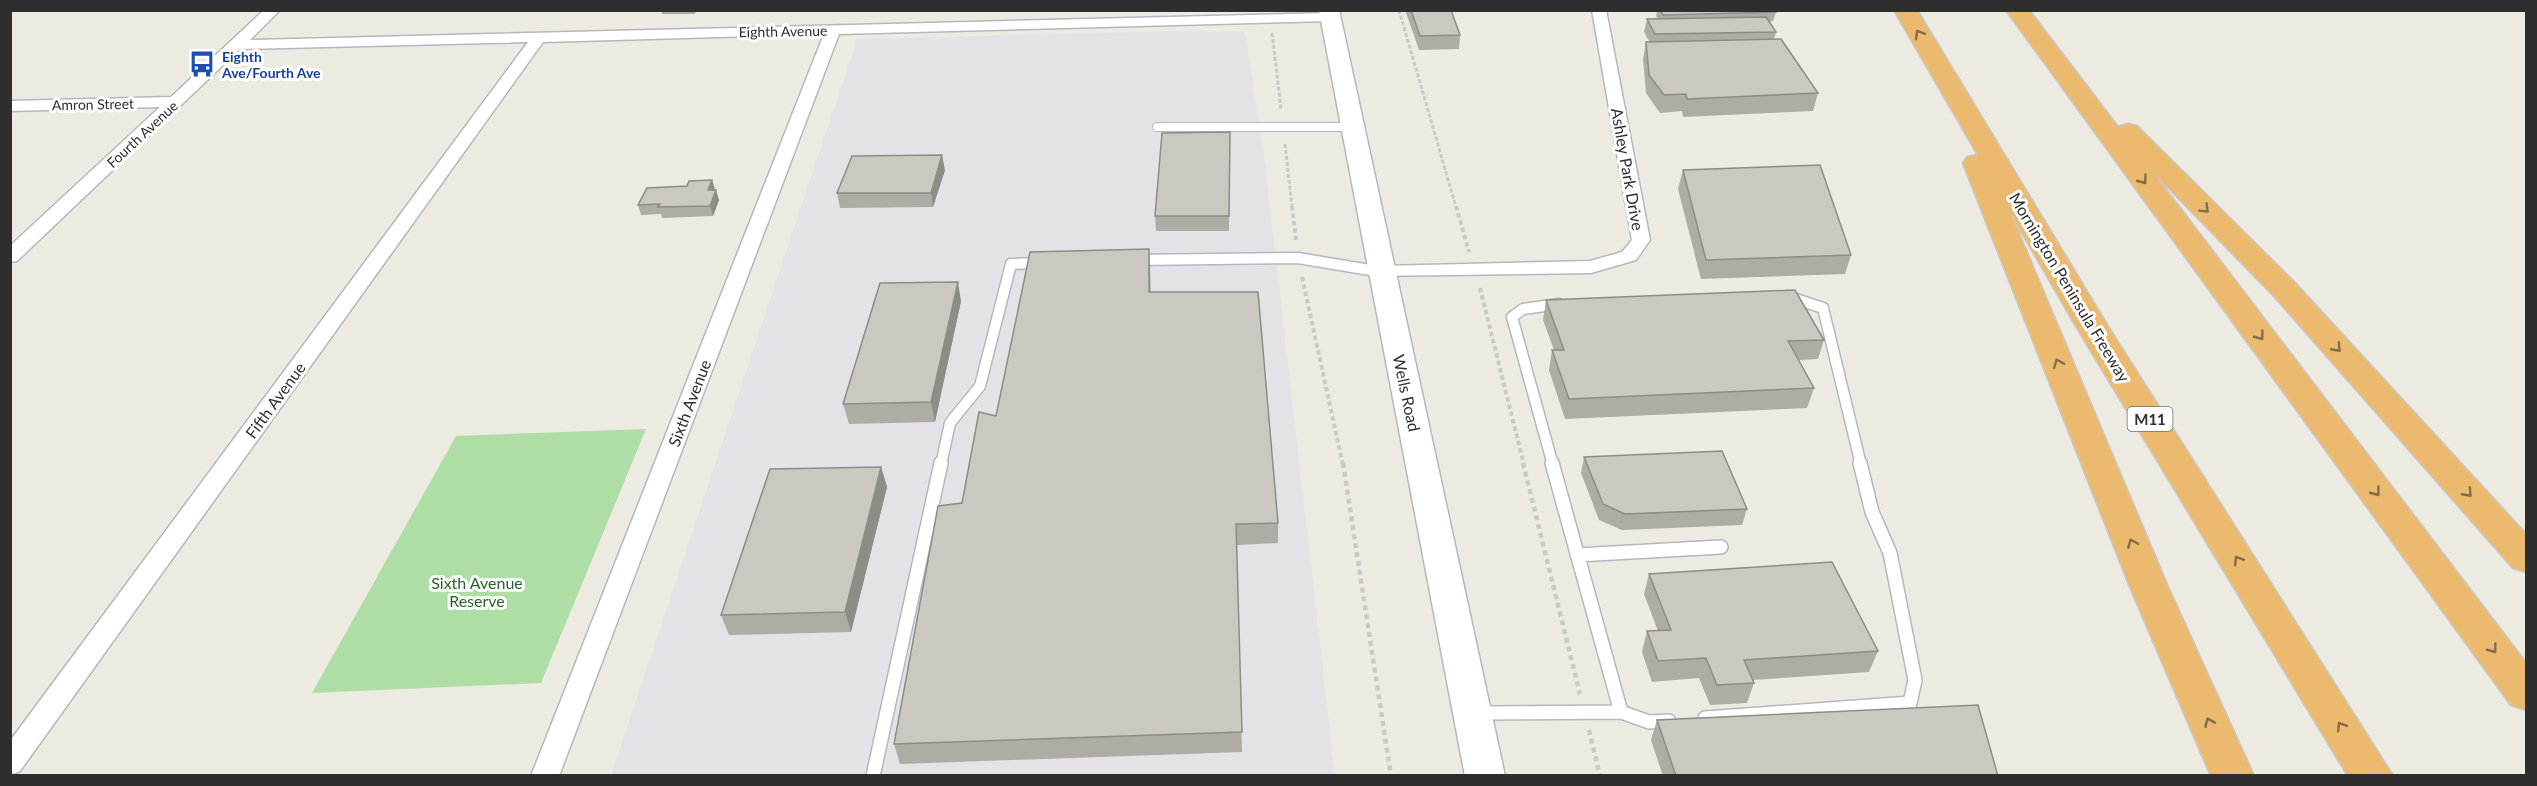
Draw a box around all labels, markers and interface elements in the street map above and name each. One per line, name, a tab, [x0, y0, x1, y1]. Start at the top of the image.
street label: Eighth Avenue	[739, 22, 827, 40]
one-way arrow	[1915, 30, 1926, 40]
place label: Eighth Ave/Fourth Ave	[221, 48, 321, 81]
bus stop icon: Eighth Ave/Fourth Ave	[187, 49, 217, 79]
street label: Amron Street	[52, 95, 134, 113]
street label: Fourth Avenue	[103, 97, 181, 171]
street label: Ashley Park Drive	[1608, 106, 1648, 232]
one-way arrow	[2135, 173, 2146, 184]
street label: Mornington Peninsula Freeway	[2006, 189, 2135, 386]
one-way arrow	[2198, 203, 2209, 213]
one-way arrow	[2252, 330, 2263, 341]
one-way arrow	[2330, 341, 2341, 352]
street label: Wells Road	[1390, 353, 1424, 433]
street label: Sixth Avenue	[664, 357, 714, 449]
street label: Fifth Avenue	[241, 358, 309, 442]
one-way arrow	[2053, 358, 2065, 369]
road number: M11	[2128, 407, 2172, 431]
one-way arrow	[2369, 486, 2380, 497]
one-way arrow	[2461, 486, 2472, 497]
one-way arrow	[2127, 538, 2139, 549]
one-way arrow	[2233, 556, 2245, 566]
park label: Sixth Avenue Reserve	[431, 573, 523, 610]
one-way arrow	[2486, 642, 2497, 653]
one-way arrow	[2205, 717, 2217, 728]
one-way arrow	[2336, 722, 2348, 732]

